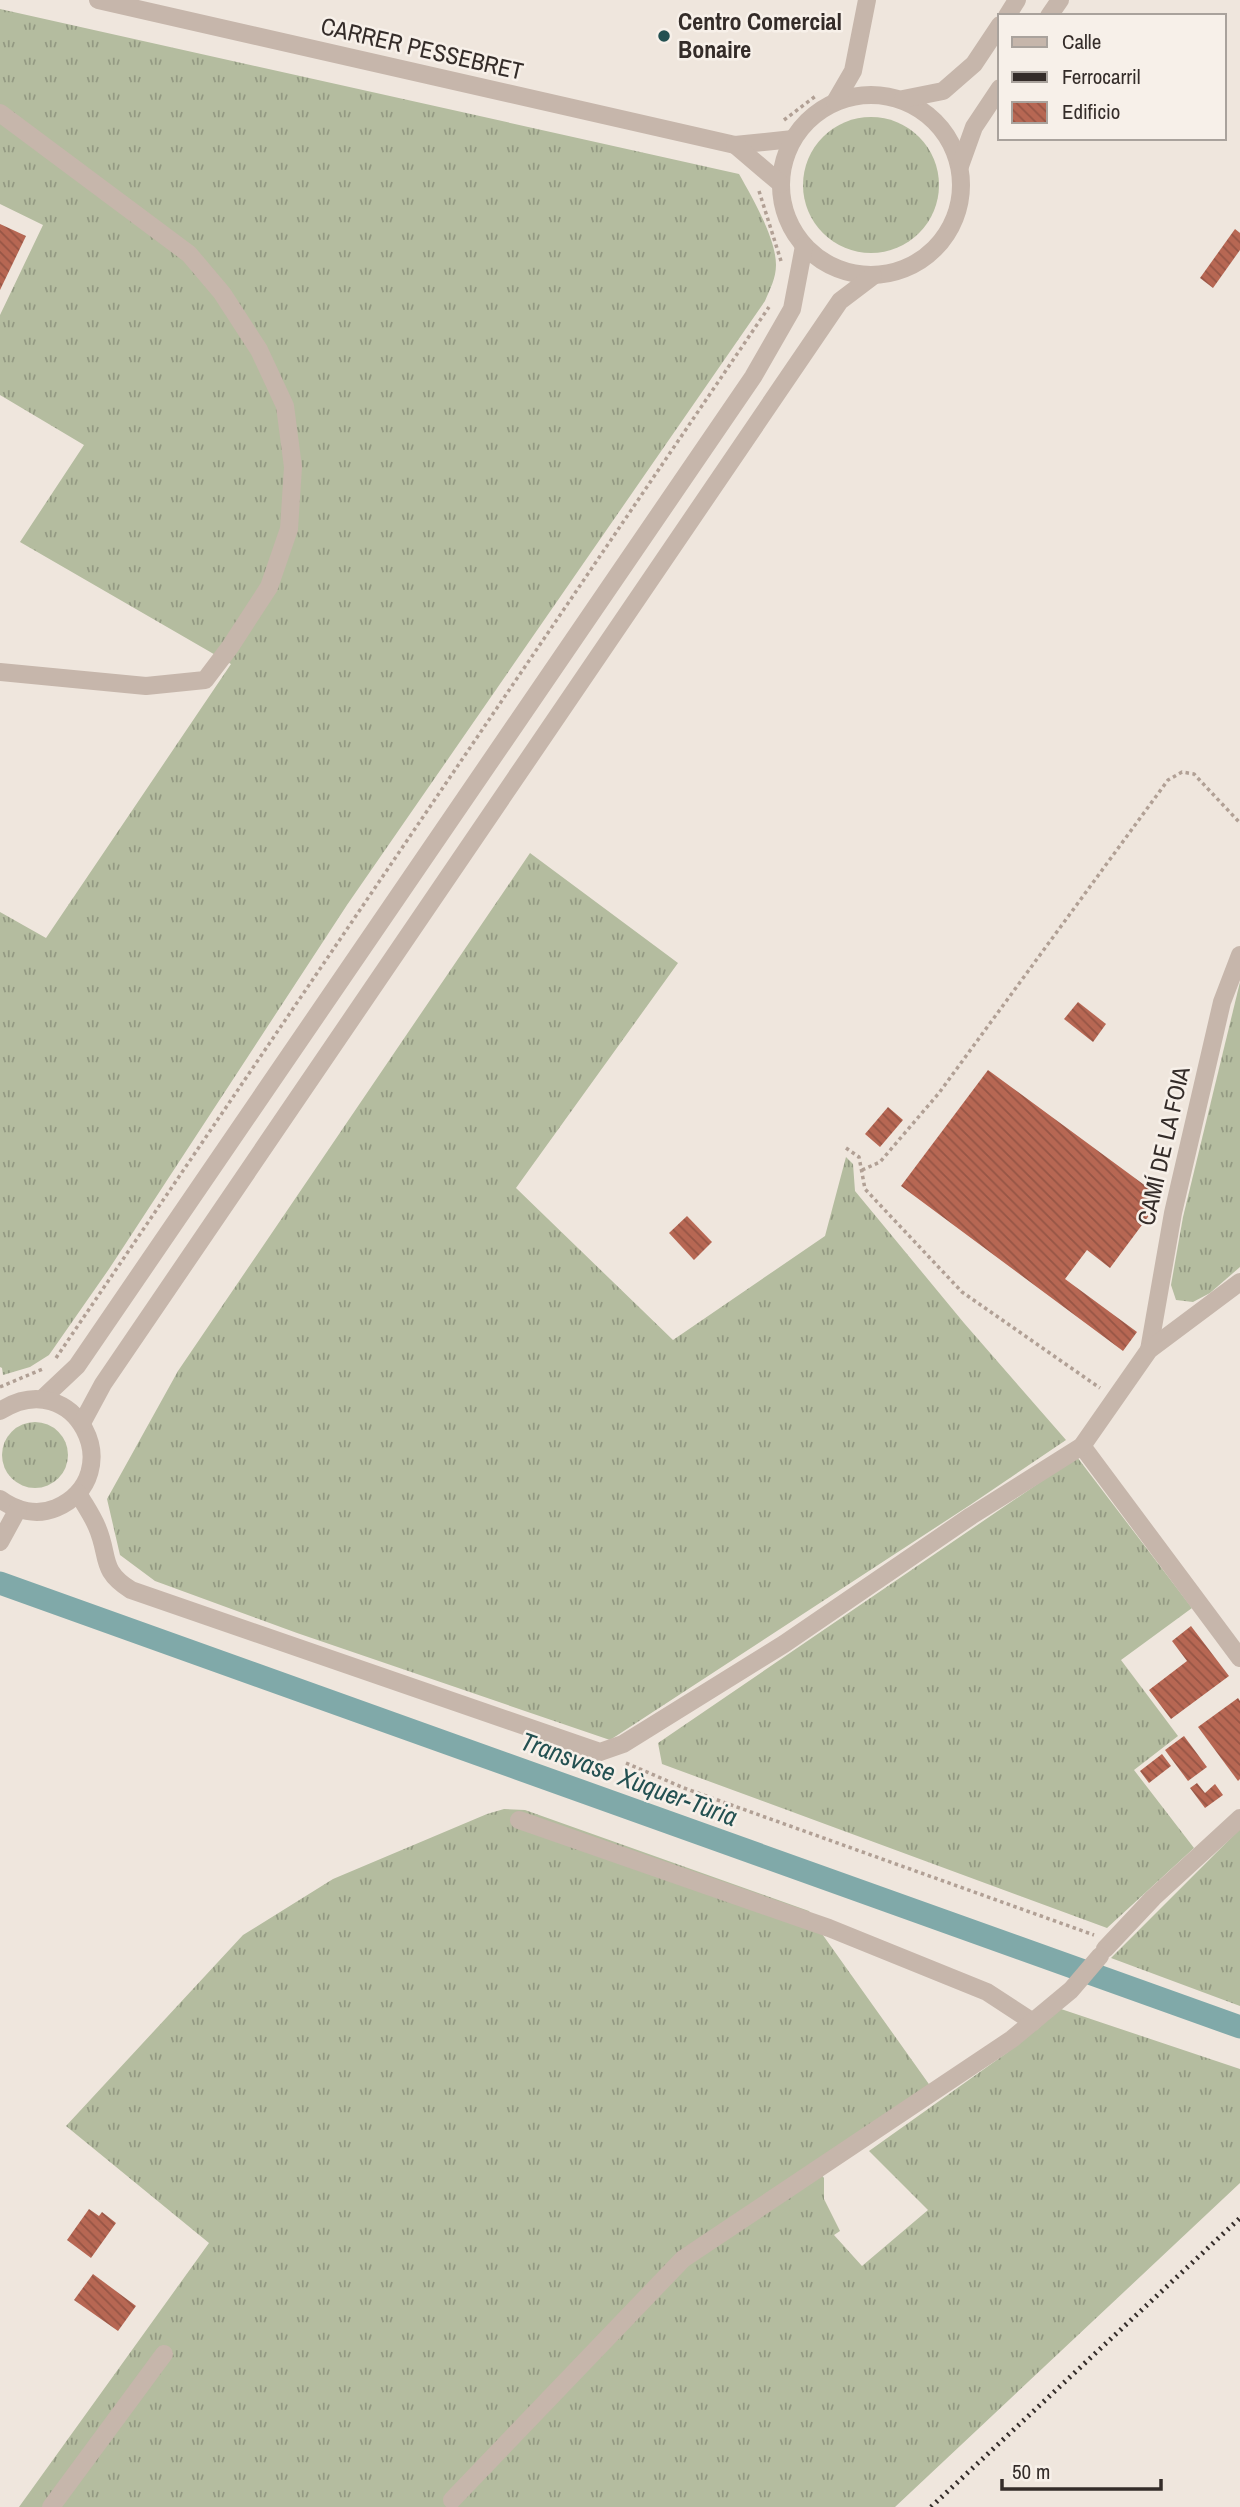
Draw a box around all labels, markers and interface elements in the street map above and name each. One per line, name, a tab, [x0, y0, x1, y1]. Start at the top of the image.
place label: Centro Comercial Bonaire	[678, 5, 842, 65]
street label: CARRER PESSEBRET	[318, 9, 527, 87]
legend	[998, 14, 1226, 140]
text: Calle	[1062, 27, 1101, 56]
marker: Centro Comercial Bonaire	[656, 28, 672, 44]
text: Ferrocarril	[1062, 62, 1141, 91]
text: Edificio	[1062, 97, 1120, 126]
street label: CAMÍ DE LA FOIA	[1129, 1062, 1197, 1228]
water label: Transvase Xùquer-Tùria	[516, 1723, 743, 1834]
scale bar	[1002, 2448, 1161, 2492]
text: 50 m	[1012, 2457, 1050, 2486]

